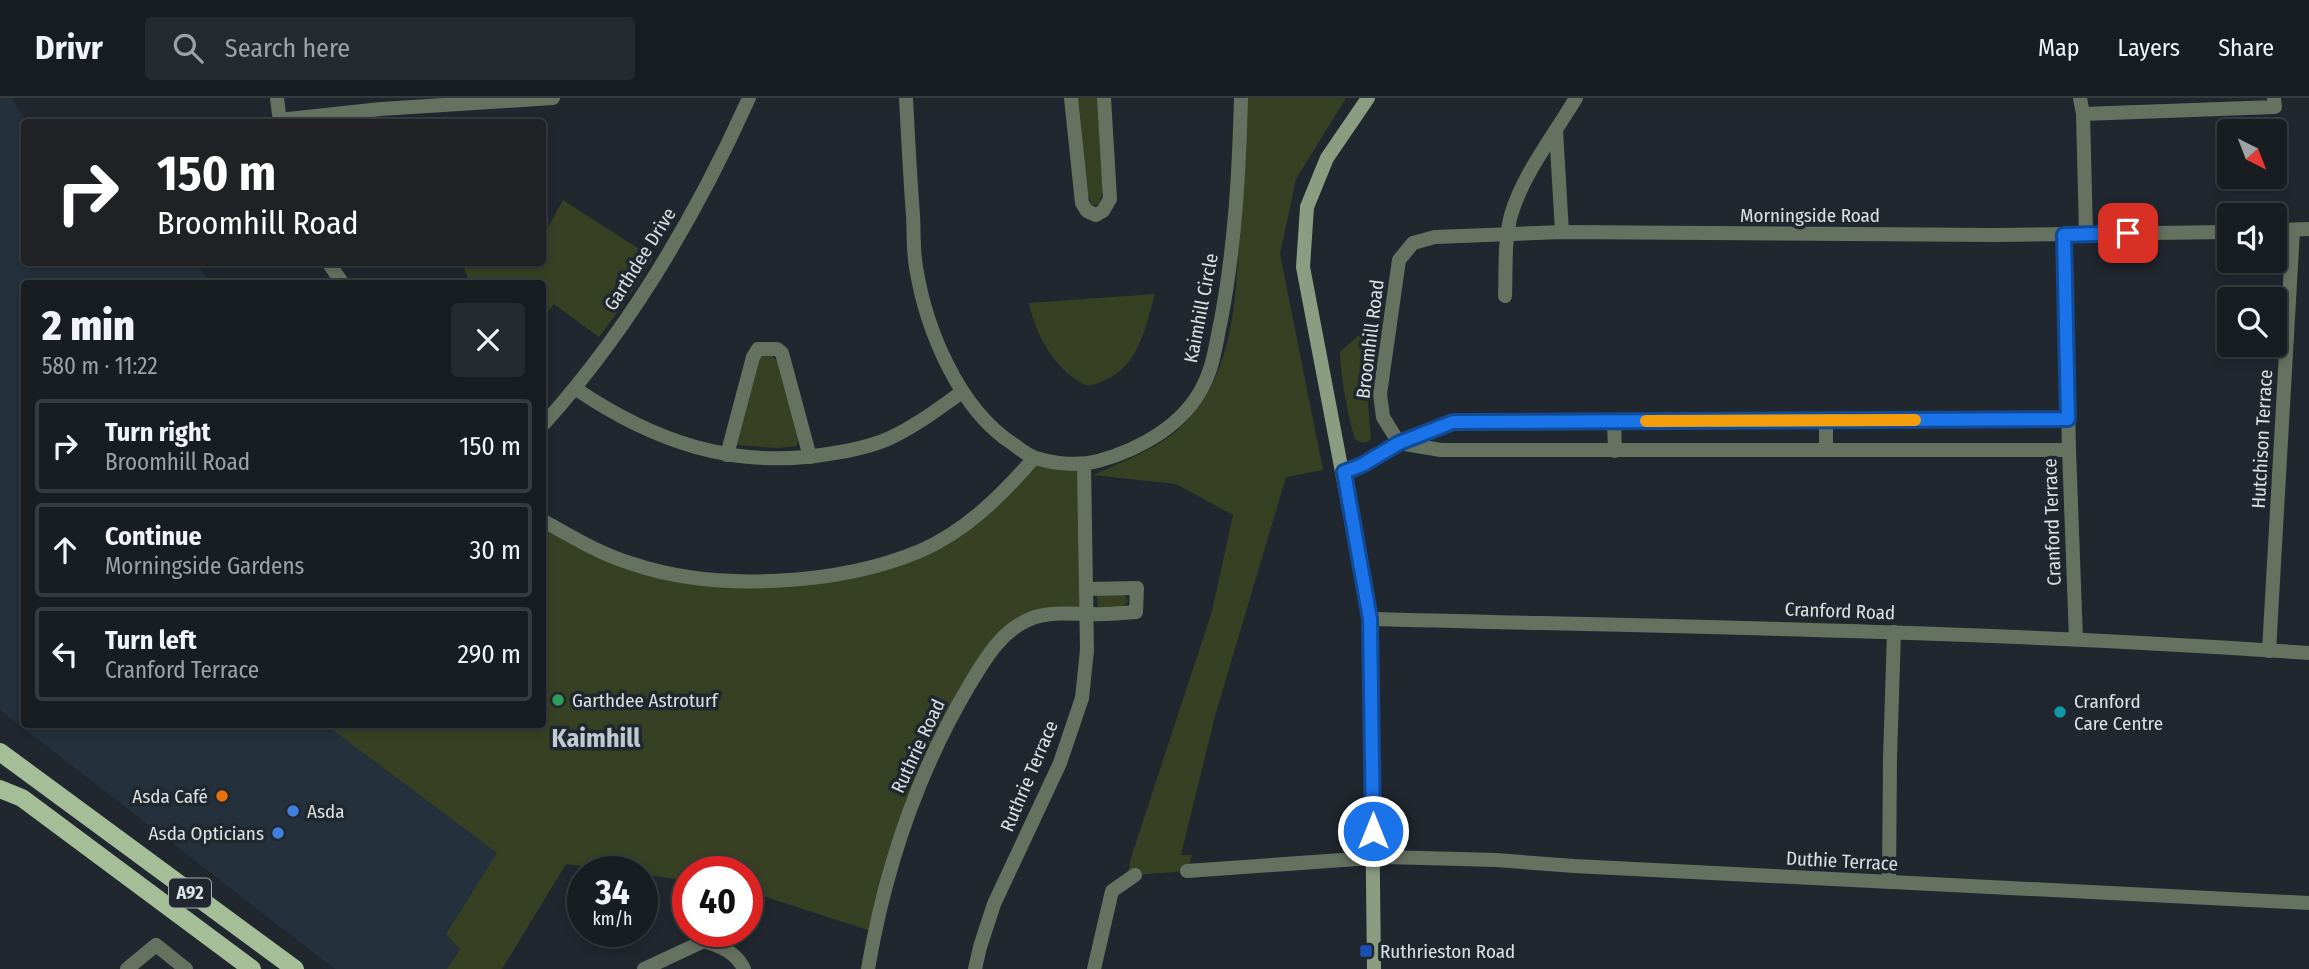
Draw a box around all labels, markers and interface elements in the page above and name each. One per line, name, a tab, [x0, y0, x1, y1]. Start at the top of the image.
search box	[145, 17, 635, 80]
text: Drivr	[35, 28, 103, 68]
icon: search	[169, 29, 207, 67]
text: Search here	[225, 33, 350, 64]
text: Map	[2038, 34, 2080, 62]
text: Layers	[2118, 34, 2180, 62]
text: Share	[2218, 34, 2274, 62]
north arrow	[2217, 119, 2287, 189]
map controls	[2217, 119, 2287, 357]
text: 150 m	[157, 144, 276, 203]
icon: right	[42, 147, 133, 238]
street label: Garthdee Drive	[599, 203, 681, 315]
pin	[2098, 203, 2158, 263]
button: sound	[2217, 203, 2287, 273]
text: Broomhill Road	[157, 204, 359, 242]
street label: Morningside Road	[1740, 204, 1880, 227]
icon: arrive	[2109, 214, 2147, 252]
street label: Kaimhill Circle	[1179, 251, 1223, 365]
street label: Broomhill Road	[1351, 278, 1389, 400]
button: search	[2217, 287, 2287, 357]
text: 2 min	[42, 301, 135, 351]
button: close	[451, 303, 525, 377]
text: 580 m · 11:22	[42, 352, 158, 380]
street label: Hutchison Terrace	[2247, 369, 2277, 509]
text: Turn right	[105, 417, 211, 448]
icon: right	[46, 427, 84, 465]
text: 150 m	[459, 431, 521, 462]
text: Broomhill Road	[105, 448, 250, 476]
street label: Cranford Terrace	[2038, 458, 2066, 586]
text: Continue	[105, 521, 202, 552]
icon: ahead	[46, 531, 84, 569]
text: 30 m	[470, 535, 521, 566]
text: Morningside Gardens	[105, 552, 304, 580]
street label: Cranford Road	[1784, 598, 1896, 624]
text: Turn left	[105, 625, 197, 656]
icon: left	[46, 635, 84, 673]
text: 290 m	[457, 639, 521, 670]
text: Cranford Terrace	[105, 656, 259, 684]
place label: Garthdee Astroturf	[572, 689, 719, 712]
place label: Cranford Care Centre	[2074, 690, 2163, 735]
marker: Garthdee Astroturf	[550, 692, 566, 708]
street label: Ruthrie Road	[886, 695, 950, 797]
marker: Cranford Care Centre	[2052, 704, 2068, 720]
street label: Ruthrie Terrace	[995, 717, 1063, 835]
district label: Kaimhill	[552, 723, 641, 754]
place label: Asda Café	[132, 785, 208, 808]
marker: Asda Café	[214, 788, 230, 804]
position arrow	[1336, 794, 1410, 868]
place label: Asda	[307, 800, 345, 823]
marker: Asda	[285, 803, 301, 819]
place label: Asda Opticians	[149, 822, 264, 845]
marker: Asda Opticians	[270, 825, 286, 841]
street label: Duthie Terrace	[1785, 847, 1899, 875]
speed limit sign: 40	[672, 856, 763, 947]
text: 34	[595, 871, 630, 913]
road number: A92	[169, 878, 211, 908]
text: km/h	[592, 908, 633, 930]
place label: Ruthrieston Road	[1380, 940, 1515, 963]
marker: Ruthrieston Road	[1358, 943, 1374, 959]

